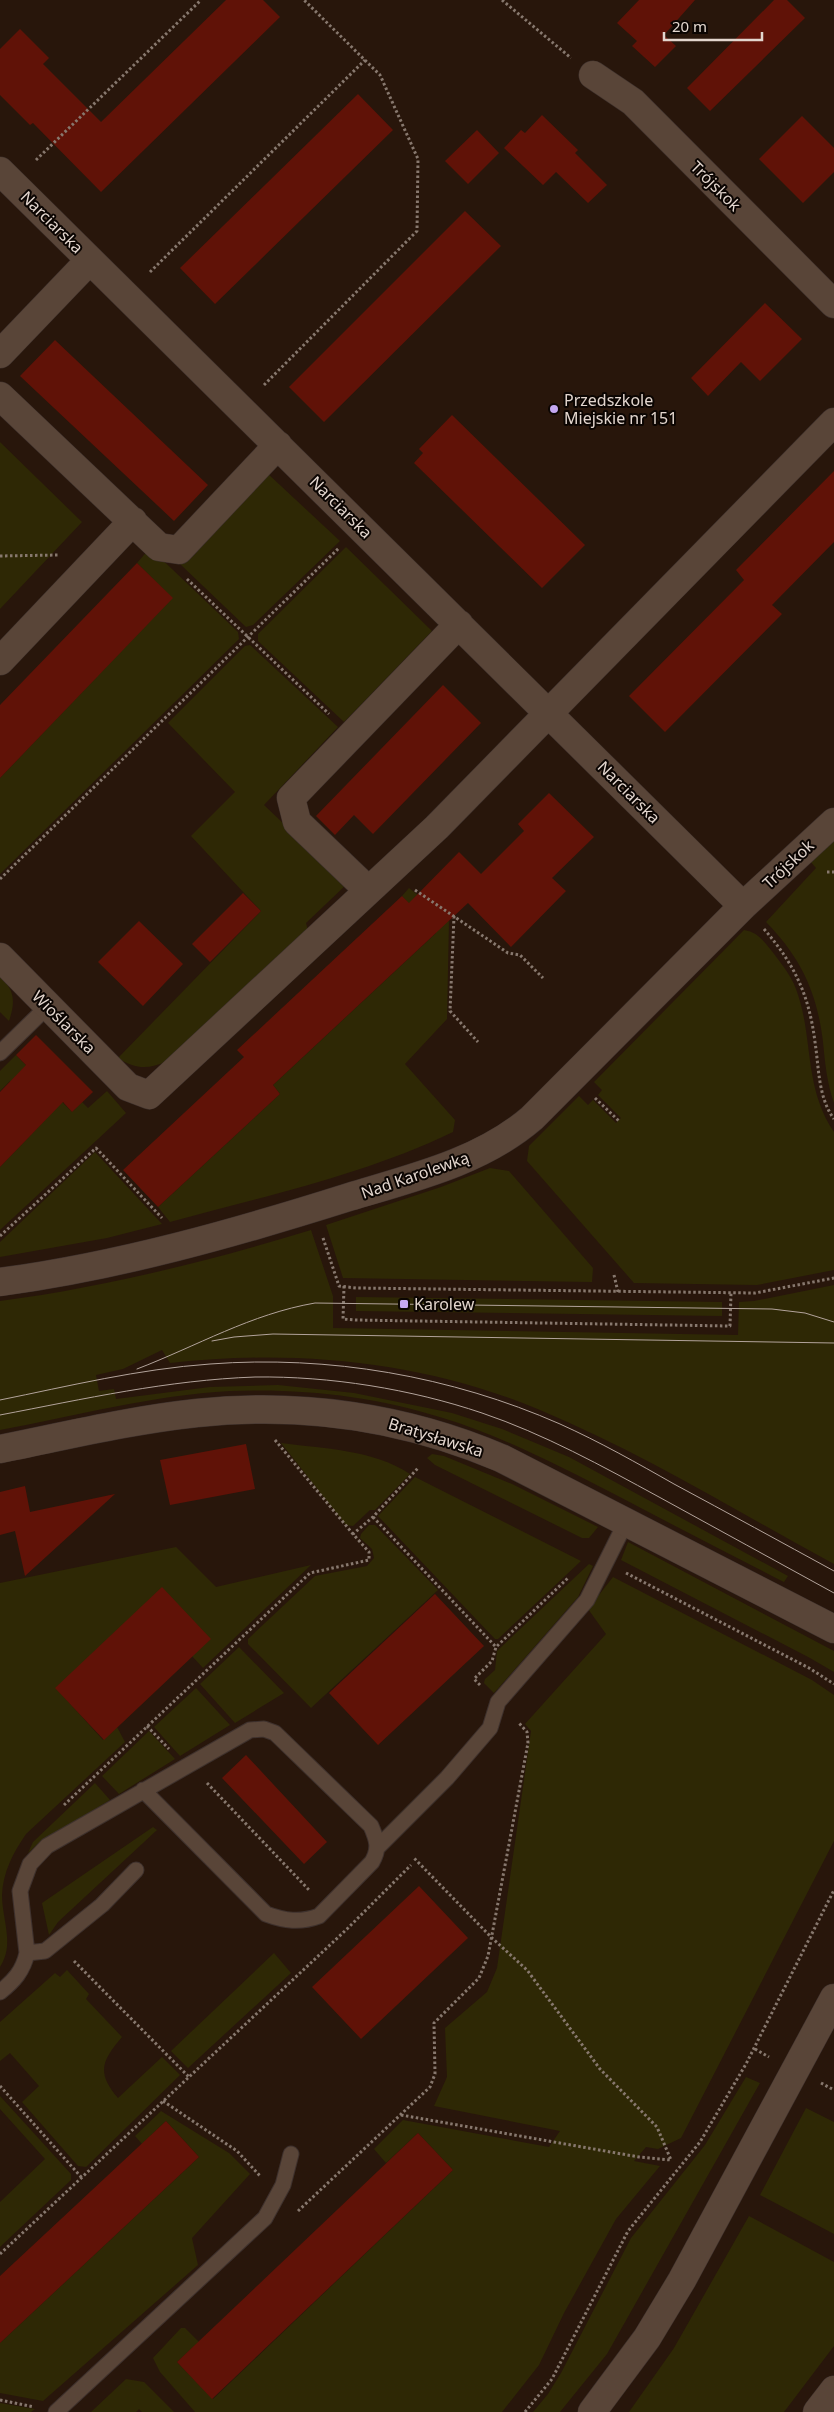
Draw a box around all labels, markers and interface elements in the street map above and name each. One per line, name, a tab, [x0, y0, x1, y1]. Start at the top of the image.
scale bar	[664, 10, 762, 42]
text: 20 m	[672, 16, 707, 36]
street label: Trójskok	[686, 156, 746, 216]
street label: Narciarska	[16, 186, 88, 258]
place label: Przedszkole Miejskie nr 151	[564, 389, 677, 429]
marker: Przedszkole Miejskie nr 151	[548, 403, 560, 415]
street label: Narciarska	[305, 471, 377, 543]
street label: Narciarska	[593, 756, 665, 828]
street label: Trójskok	[758, 834, 819, 893]
street label: Wioślarska	[27, 985, 101, 1059]
street label: Nad Karolewką	[358, 1146, 472, 1204]
place label: Karolew	[414, 1293, 475, 1315]
marker: Karolew	[398, 1298, 410, 1310]
street label: Bratysławska	[386, 1412, 486, 1462]

